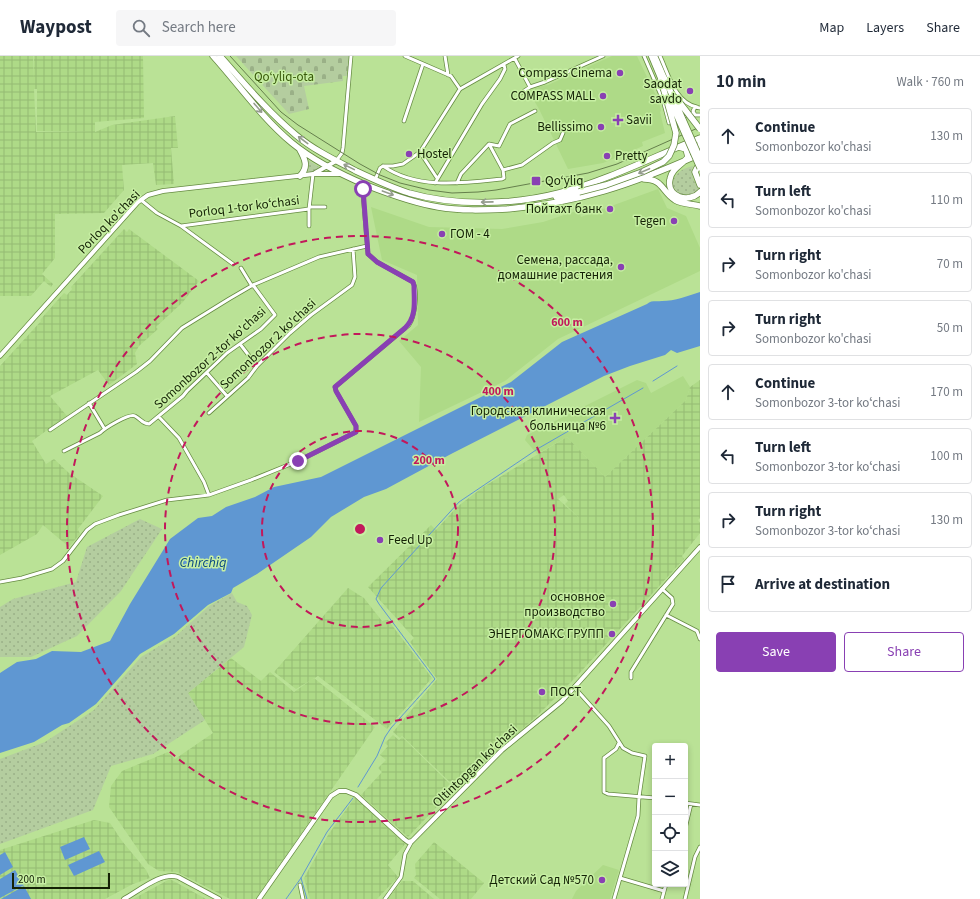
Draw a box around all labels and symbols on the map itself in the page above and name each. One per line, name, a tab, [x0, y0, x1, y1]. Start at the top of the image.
place label: Compass Cinema	[518, 64, 612, 82]
park label: Qo‘yliq-ota	[254, 68, 314, 86]
marker: Compass Cinema	[615, 68, 625, 78]
place label: Saodat savdo	[643, 75, 683, 108]
marker: Saodat savdo	[685, 86, 695, 96]
place label: COMPASS MALL	[511, 87, 595, 105]
marker: COMPASS MALL	[598, 91, 608, 101]
one-way arrow	[253, 103, 263, 113]
place label: Savii	[626, 111, 652, 129]
marker: Savii	[613, 115, 623, 125]
place label: Bellissimo	[537, 118, 593, 136]
marker: Bellissimo	[596, 122, 606, 132]
one-way arrow	[298, 136, 309, 145]
place label: Hostel	[417, 145, 452, 163]
place label: Pretty	[615, 147, 648, 165]
marker: Hostel	[404, 149, 414, 159]
marker: Pretty	[602, 151, 612, 161]
one-way arrow	[343, 163, 355, 171]
one-way arrow	[638, 167, 650, 175]
place label: Qo‘yliq	[545, 172, 584, 190]
marker: Qo‘yliq	[530, 175, 542, 187]
route start	[354, 180, 372, 198]
street label: Porloq ko'chasi	[74, 186, 144, 258]
one-way arrow	[381, 190, 393, 198]
street label: Porloq 1-tor koʻchasi	[188, 191, 300, 223]
one-way arrow	[481, 198, 494, 206]
place label: Пойтахт банк	[526, 200, 603, 218]
marker: Пойтахт банк	[605, 204, 615, 214]
place label: Tegen	[634, 212, 666, 230]
marker: Tegen	[669, 216, 679, 226]
place label: ГОМ - 4	[450, 225, 490, 243]
marker: ГОМ - 4	[437, 229, 447, 239]
place label: Семена, рассада, домашние растения	[498, 251, 613, 284]
marker: Семена, рассада, домашние растения	[616, 262, 626, 272]
street label: Somonbozor 2 ko'chasi	[216, 295, 320, 393]
street label: Somonbozor 2-tor ko'chasi	[150, 303, 270, 413]
text: 600 m	[551, 314, 583, 331]
text: 400 m	[482, 383, 514, 400]
place label: Городская клиническая больница №6	[471, 402, 606, 435]
marker: Городская клиническая больница №6	[609, 412, 621, 424]
route end	[289, 452, 307, 470]
text: 200 m	[413, 452, 445, 469]
centre of rings	[353, 522, 367, 536]
place label: Feed Up	[388, 531, 433, 549]
marker: Feed Up	[375, 535, 385, 545]
water label: Chirchiq	[179, 553, 227, 573]
place label: основное производство	[524, 588, 605, 621]
marker: основное производство	[608, 599, 618, 609]
place label: ЭНЕРГОМАКС ГРУПП	[488, 625, 604, 643]
marker: ЭНЕРГОМАКС ГРУПП	[607, 629, 617, 639]
place label: ПОСТ	[550, 683, 581, 701]
marker: ПОСТ	[537, 687, 547, 697]
street label: Oltintopgan ko'chasi	[429, 721, 521, 811]
scale bar	[12, 871, 110, 890]
place label: Детский Сад №570	[489, 871, 594, 889]
marker: Детский Сад №570	[597, 875, 607, 885]

